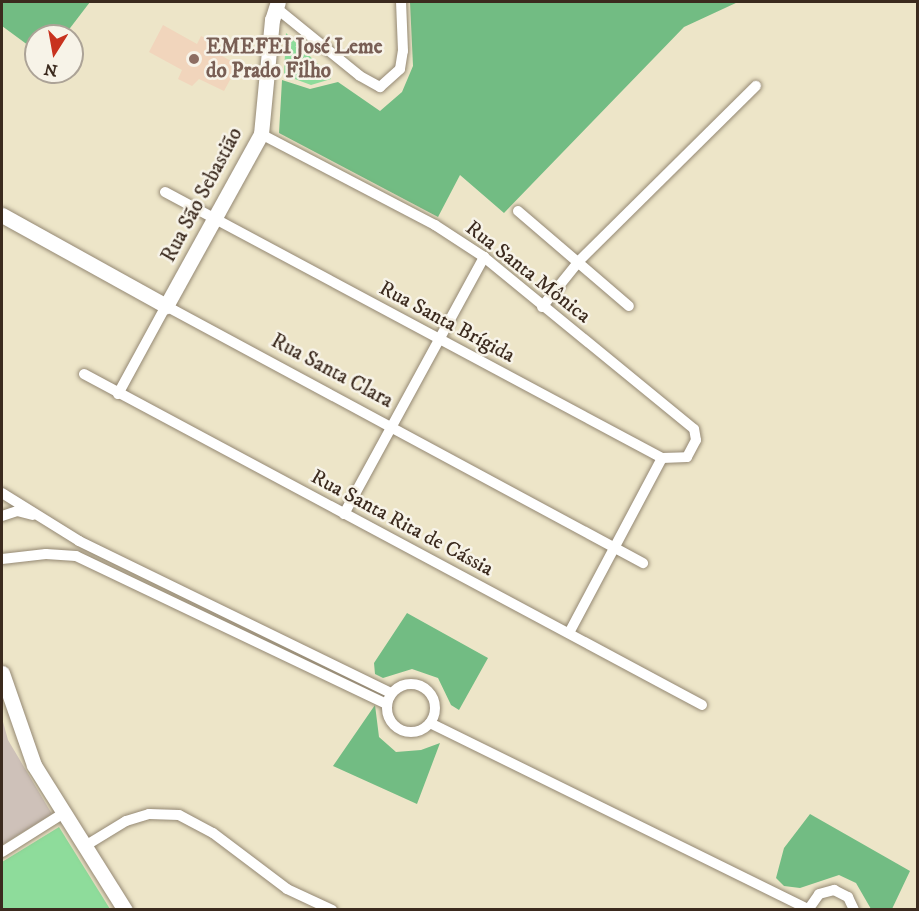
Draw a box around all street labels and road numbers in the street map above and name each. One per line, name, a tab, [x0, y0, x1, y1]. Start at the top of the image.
street label: Rua São Sebastião	[156, 123, 248, 267]
street label: Rua Santa Mônica	[460, 215, 596, 329]
street label: Rua Santa Brígida	[375, 276, 519, 368]
street label: Rua Santa Clara	[267, 328, 397, 414]
street label: Rua Santa Rita de Cássia	[307, 464, 497, 582]

